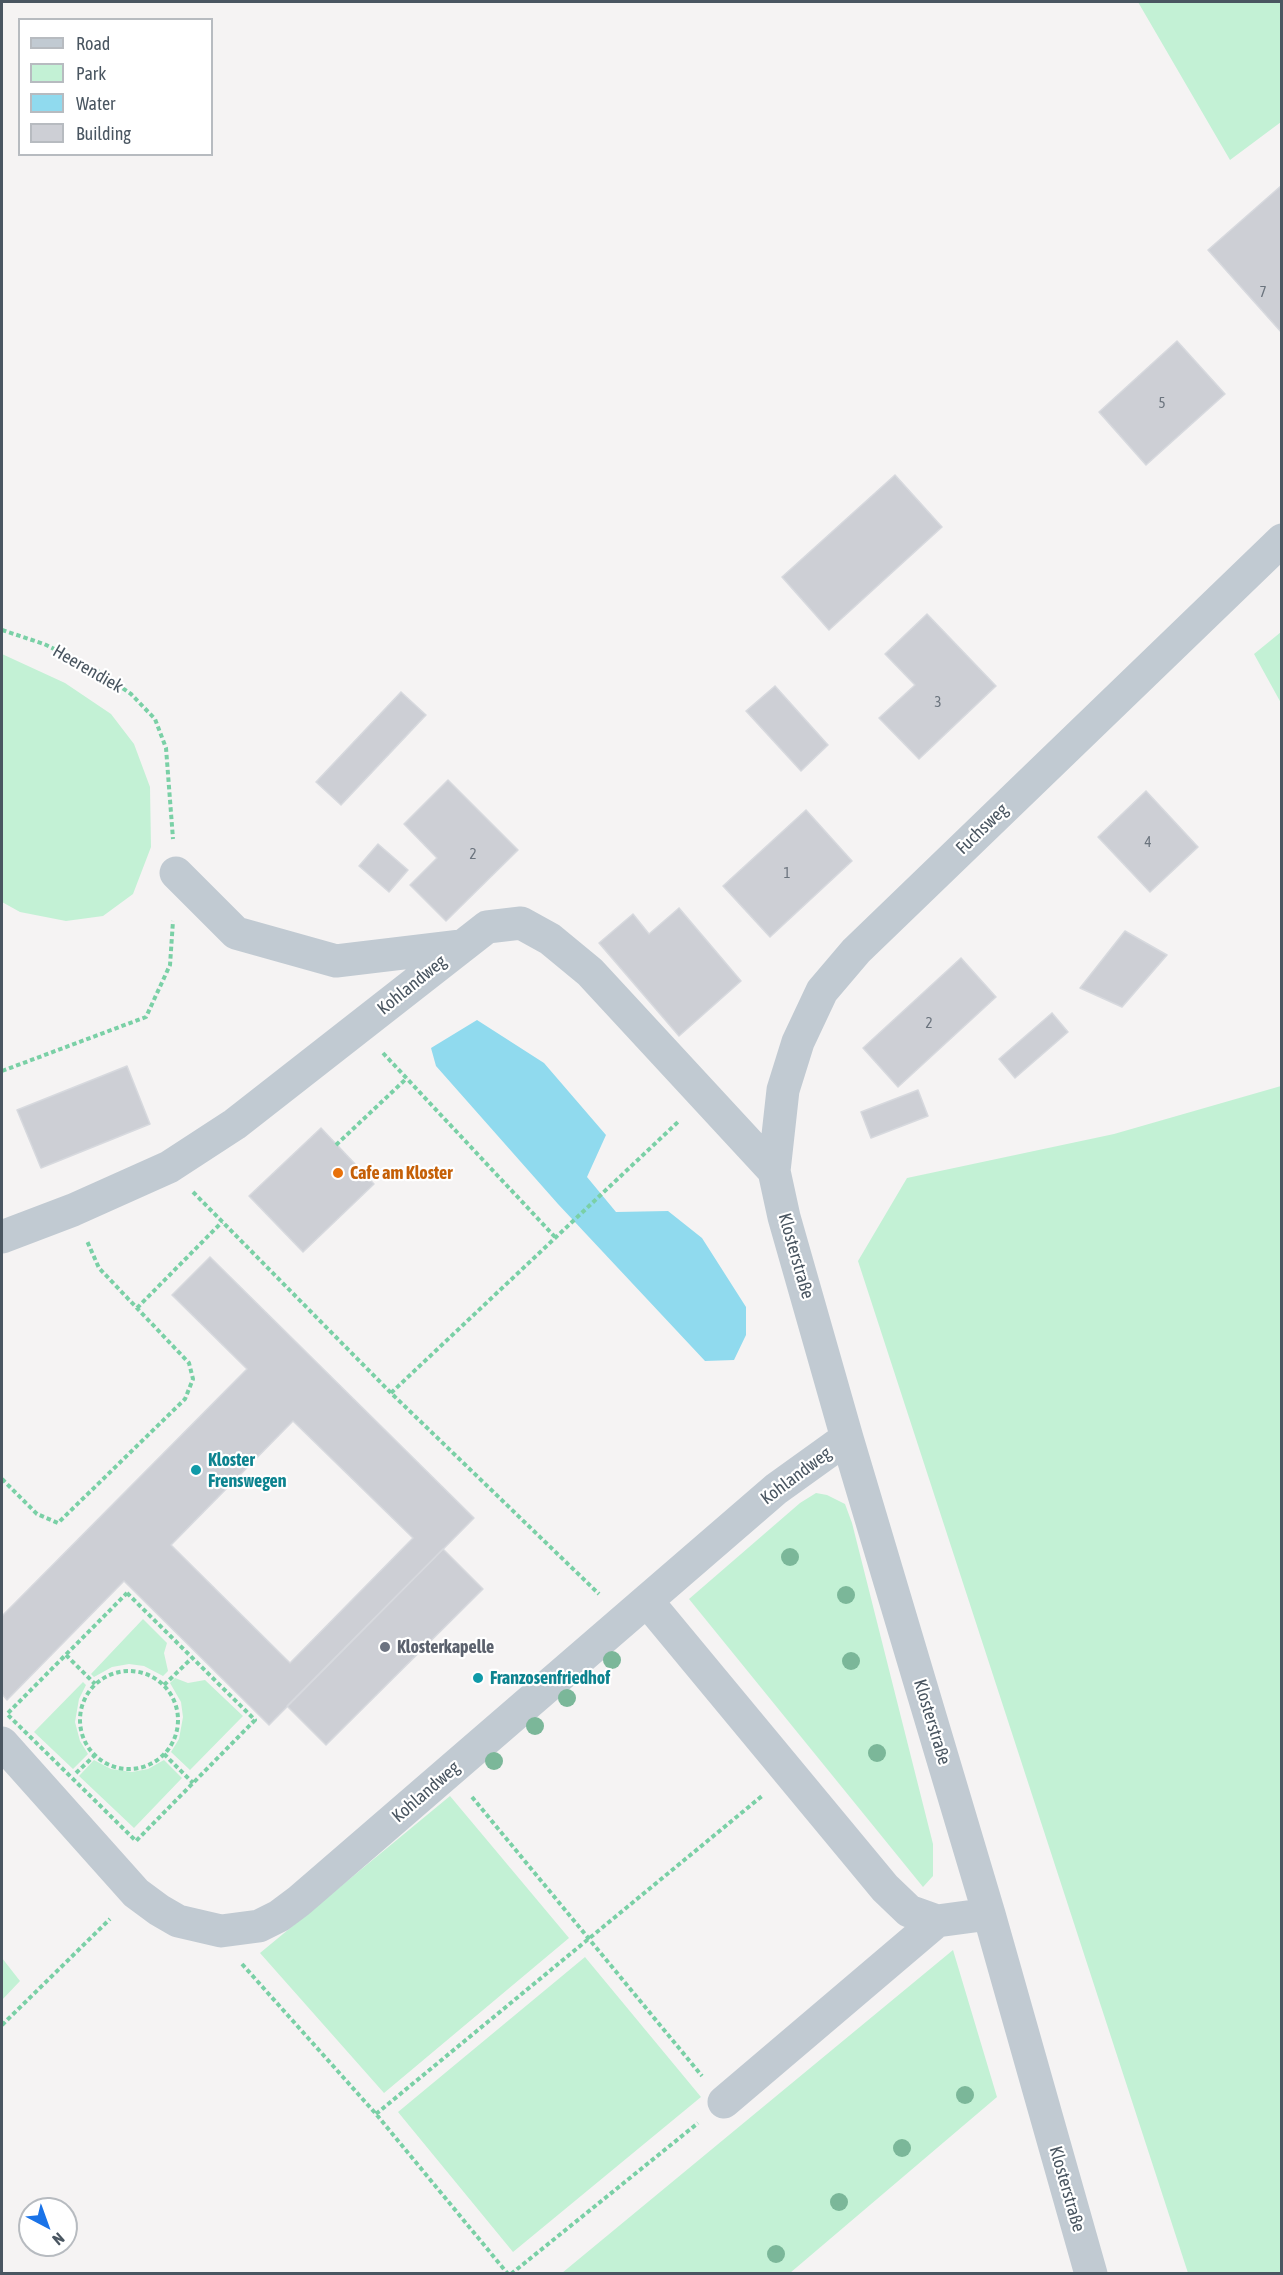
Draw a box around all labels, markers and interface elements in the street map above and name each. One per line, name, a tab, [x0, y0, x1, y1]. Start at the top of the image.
legend	[18, 18, 213, 156]
text: Road	[76, 33, 110, 54]
text: Park	[76, 63, 106, 84]
text: Water	[76, 93, 115, 114]
text: Building	[76, 123, 131, 144]
house number: 7	[1259, 283, 1267, 301]
house number: 5	[1158, 394, 1166, 412]
street label: Heerendiek	[49, 640, 127, 698]
house number: 3	[934, 693, 942, 711]
street label: Fuchsweg	[951, 799, 1013, 859]
house number: 4	[1144, 833, 1152, 851]
house number: 2	[469, 845, 477, 863]
house number: 1	[783, 864, 791, 882]
street label: Kohlandweg	[373, 951, 451, 1019]
house number: 2	[925, 1014, 933, 1032]
place label: Cafe am Kloster	[350, 1162, 453, 1184]
marker: Cafe am Kloster	[331, 1166, 345, 1180]
street label: Klosterstraße	[773, 1211, 819, 1301]
street label: Kohlandweg	[757, 1443, 835, 1509]
place label: Kloster Frenswegen	[208, 1449, 286, 1492]
marker: Kloster Frenswegen	[189, 1463, 203, 1477]
place label: Klosterkapelle	[397, 1636, 494, 1658]
marker: Klosterkapelle	[378, 1640, 392, 1654]
place label: Franzosenfriedhof	[490, 1667, 610, 1689]
marker: Franzosenfriedhof	[471, 1671, 485, 1685]
street label: Klosterstraße	[909, 1677, 955, 1767]
street label: Kohlandweg	[388, 1757, 464, 1827]
street label: Klosterstraße	[1044, 2144, 1090, 2234]
north arrow	[18, 2197, 78, 2257]
text: N	[49, 2229, 68, 2249]

